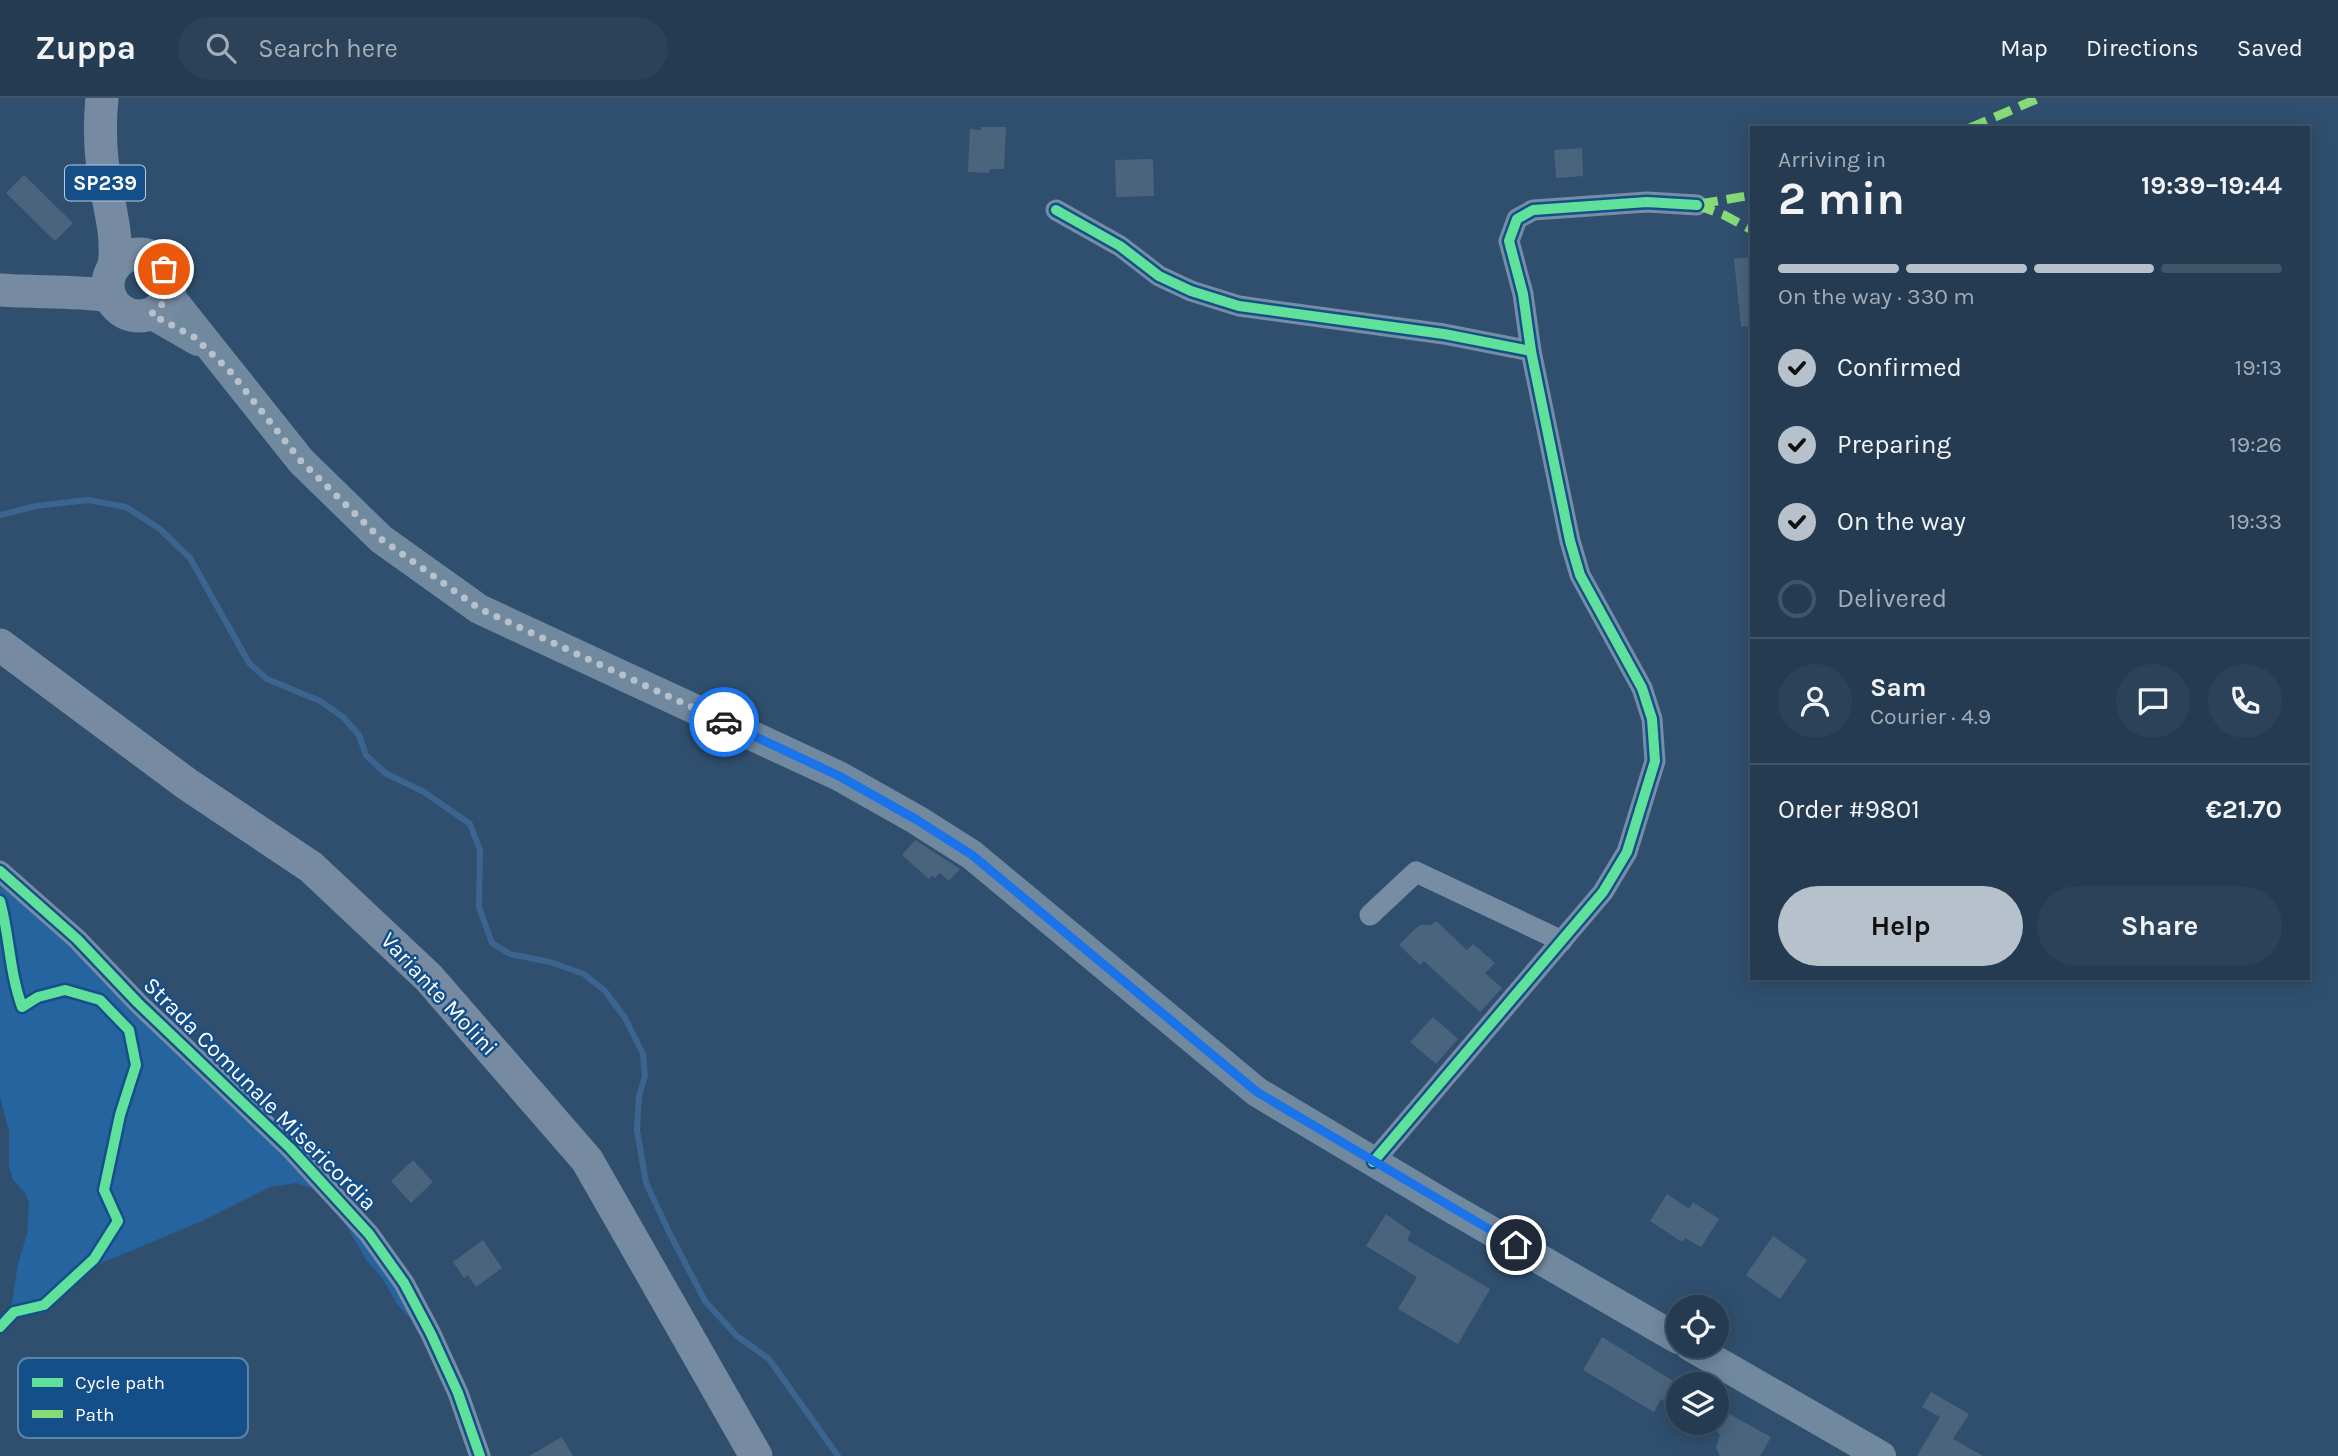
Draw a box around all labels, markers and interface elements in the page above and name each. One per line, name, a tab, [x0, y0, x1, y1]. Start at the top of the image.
search box	[178, 17, 668, 80]
text: Zuppa	[35, 29, 136, 67]
icon: search	[202, 29, 240, 67]
text: Search here	[258, 33, 398, 64]
text: Map	[2000, 34, 2048, 62]
text: Directions	[2086, 34, 2199, 62]
text: Saved	[2237, 34, 2303, 62]
text: Arriving in	[1778, 146, 1886, 173]
road number: SP239	[65, 166, 145, 200]
text: 19:39–19:44	[2141, 170, 2282, 201]
text: 2 min	[1778, 172, 1905, 226]
pin	[134, 239, 194, 299]
icon: bag	[145, 250, 183, 288]
text: On the way · 330 m	[1778, 283, 1975, 310]
icon: check	[1778, 349, 1816, 387]
text: Confirmed	[1837, 352, 1962, 383]
text: 19:13	[2235, 354, 2282, 381]
icon: check	[1778, 426, 1816, 464]
text: Preparing	[1837, 429, 1951, 460]
text: 19:26	[2229, 431, 2282, 458]
icon: check	[1778, 503, 1816, 541]
text: On the way	[1837, 506, 1966, 537]
text: 19:33	[2229, 508, 2282, 535]
text: Delivered	[1837, 583, 1947, 614]
button: person	[1778, 664, 1852, 738]
button: chat	[2116, 664, 2190, 738]
button: phone	[2208, 664, 2282, 738]
text: Sam	[1870, 672, 1926, 703]
courier	[689, 687, 759, 757]
icon: car	[705, 703, 743, 741]
text: Courier · 4.9	[1870, 703, 1991, 730]
text: Order #9801	[1778, 794, 1920, 825]
text: €21.70	[2206, 794, 2282, 825]
button: Help	[1778, 886, 2023, 966]
button: Share	[2037, 886, 2282, 966]
street label: Variante Molini	[375, 927, 503, 1061]
street label: Strada Comunale Misericordia	[138, 972, 382, 1216]
pin	[1486, 1215, 1546, 1275]
icon: home	[1497, 1226, 1535, 1264]
map controls	[1666, 1295, 1729, 1435]
button: locate	[1666, 1295, 1729, 1358]
legend	[18, 1358, 248, 1438]
text: Cycle path	[75, 1372, 165, 1394]
button: layers	[1666, 1372, 1729, 1435]
text: Path	[75, 1404, 115, 1426]

